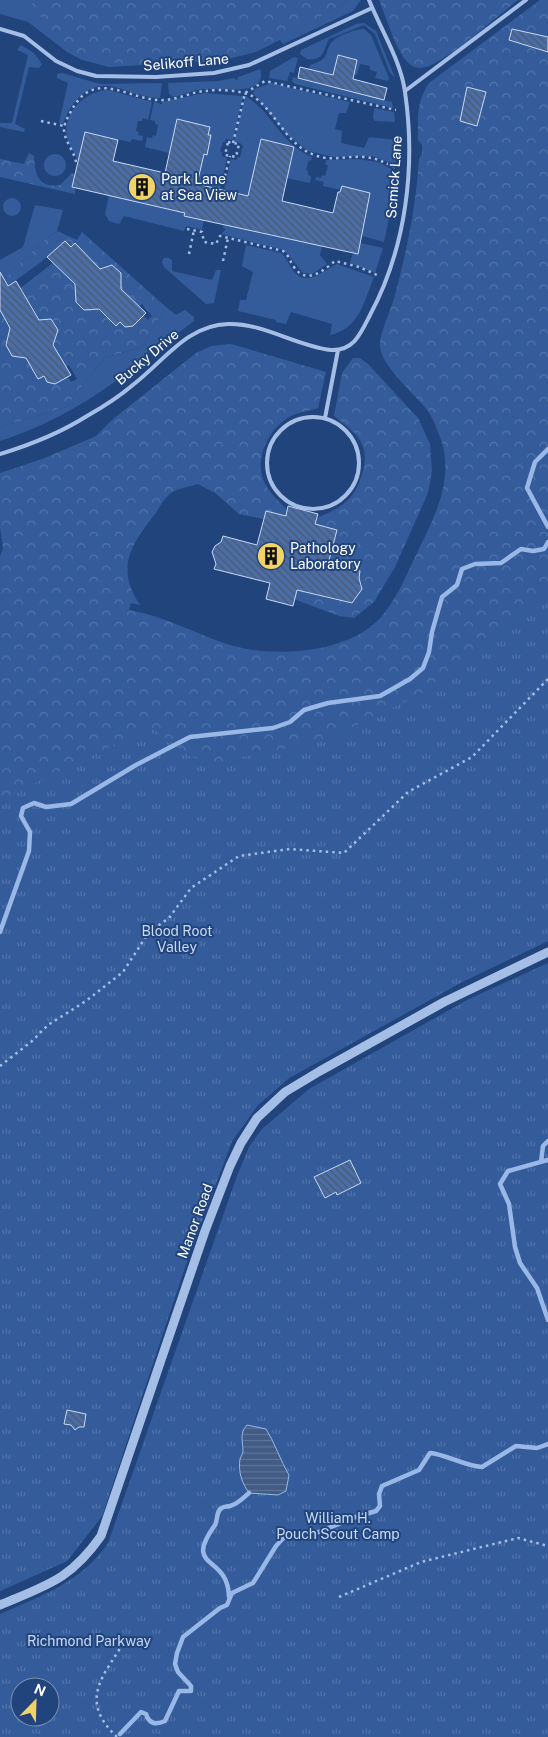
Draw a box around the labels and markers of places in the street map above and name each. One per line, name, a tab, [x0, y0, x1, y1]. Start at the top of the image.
place label: Park Lane at Sea View	[161, 171, 237, 203]
building icon: Park Lane at Sea View	[127, 172, 157, 202]
place label: Pathology Laboratory	[290, 540, 361, 572]
building icon: Pathology Laboratory	[256, 541, 286, 571]

